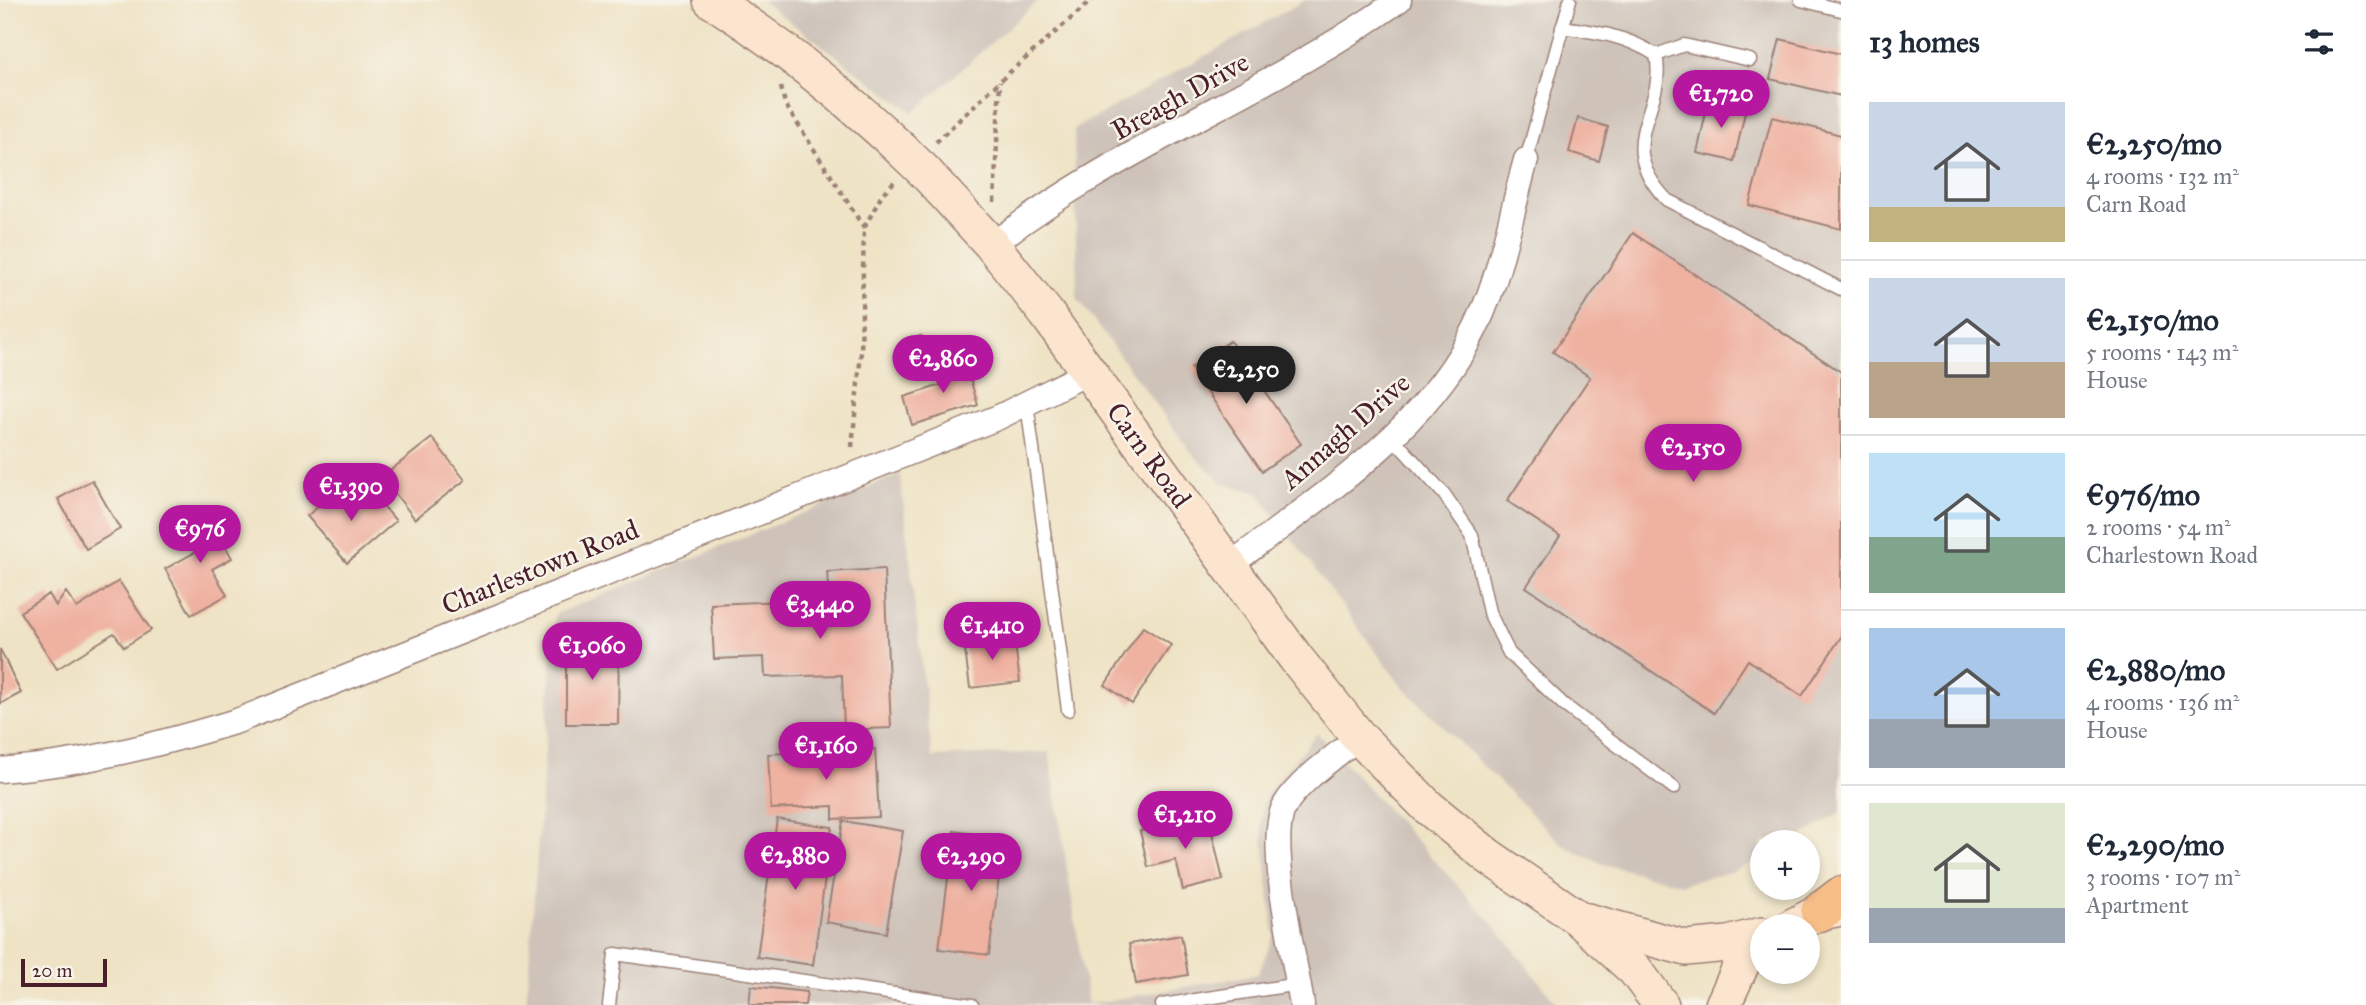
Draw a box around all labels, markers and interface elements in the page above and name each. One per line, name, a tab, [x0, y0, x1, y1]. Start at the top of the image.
icon: filters	[2300, 23, 2338, 61]
text: 13 homes	[1869, 24, 1980, 60]
street label: Breagh Drive	[1105, 44, 1255, 148]
pin: €1,720	[1664, 71, 1778, 130]
text: €1,720	[1689, 79, 1753, 107]
text: €2,250/mo	[2086, 126, 2222, 162]
icon: home	[1925, 130, 2009, 214]
text: 4 rooms · 132 m²	[2086, 162, 2239, 190]
text: Carn Road	[2086, 190, 2186, 218]
text: €2,150/mo	[2086, 302, 2219, 338]
icon: home	[1925, 306, 2009, 390]
pin: €2,860	[886, 336, 1000, 395]
text: 5 rooms · 143 m²	[2086, 338, 2238, 366]
text: €2,860	[908, 344, 978, 372]
pin: €2,250	[1189, 346, 1303, 406]
text: €2,250	[1213, 355, 1279, 383]
street label: Annagh Drive	[1272, 365, 1417, 497]
text: House	[2086, 366, 2148, 394]
street label: Carn Road	[1099, 395, 1199, 515]
pin: €2,150	[1636, 424, 1750, 484]
text: €2,150	[1661, 433, 1725, 461]
pin: €1,390	[294, 463, 408, 523]
text: €1,390	[319, 472, 383, 500]
text: €976/mo	[2086, 477, 2200, 513]
icon: home	[1925, 481, 2009, 565]
pin: €976	[159, 505, 241, 565]
street label: Charlestown Road	[436, 512, 644, 622]
text: 2 rooms · 54 m²	[2086, 513, 2231, 541]
text: €976	[175, 514, 225, 542]
text: Charlestown Road	[2086, 541, 2258, 569]
pin: €3,440	[763, 582, 877, 641]
text: €3,440	[786, 590, 854, 618]
pin: €1,410	[935, 602, 1049, 662]
text: €1,410	[960, 611, 1024, 639]
pin: €1,060	[535, 622, 649, 682]
text: €1,060	[558, 631, 626, 659]
text: €2,880/mo	[2086, 652, 2225, 688]
icon: home	[1925, 656, 2009, 740]
text: 4 rooms · 136 m²	[2086, 688, 2239, 716]
text: House	[2086, 716, 2148, 744]
pin: €1,160	[769, 722, 883, 782]
text: €1,160	[794, 731, 858, 759]
pin: €1,210	[1128, 792, 1242, 851]
text: €1,210	[1154, 800, 1216, 828]
text: €2,290/mo	[2086, 827, 2224, 863]
map controls	[1750, 830, 1820, 984]
button: +	[1750, 830, 1820, 900]
icon: home	[1925, 831, 2009, 915]
pin: €2,880	[738, 832, 852, 892]
pin: €2,290	[914, 834, 1028, 893]
text: €2,880	[760, 841, 830, 869]
text: €2,290	[937, 842, 1005, 870]
text: 3 rooms · 107 m²	[2086, 863, 2240, 891]
text: Apartment	[2086, 891, 2189, 919]
button: −	[1750, 914, 1820, 984]
scale bar	[21, 956, 107, 988]
text: 20 m	[32, 959, 73, 982]

